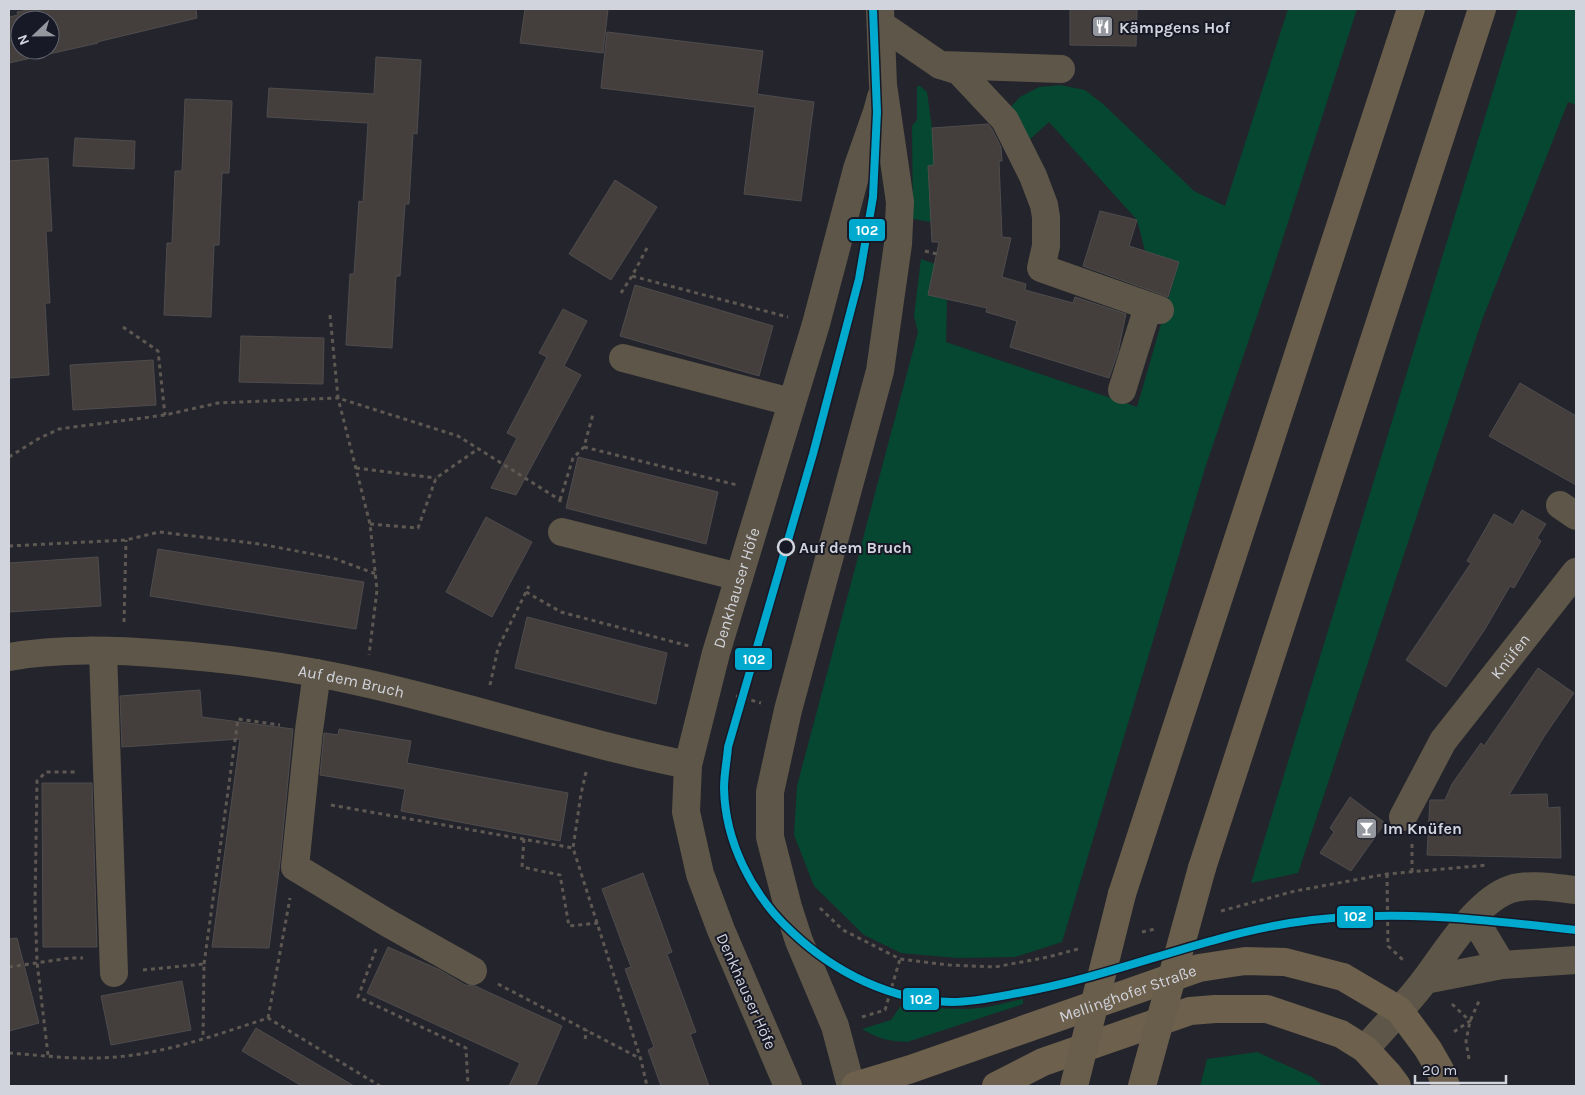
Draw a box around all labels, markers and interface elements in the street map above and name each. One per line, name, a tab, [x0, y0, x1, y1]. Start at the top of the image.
north arrow	[10, 10, 60, 60]
restaurant icon: Kämpgens Hof	[1091, 15, 1115, 39]
place label: Kämpgens Hof	[1119, 18, 1230, 37]
text: N	[14, 32, 33, 48]
line badge: 102	[848, 218, 886, 242]
text: 102	[856, 222, 878, 239]
street label: Denkhauser Höfe	[709, 525, 764, 650]
marker: Auf dem Bruch	[777, 538, 795, 556]
place label: Auf dem Bruch	[799, 538, 912, 557]
street label: Knüfen	[1487, 630, 1534, 683]
line badge: 102	[734, 647, 773, 671]
text: 102	[743, 651, 765, 668]
street label: Auf dem Bruch	[297, 661, 406, 702]
bar icon: Im Knüfen	[1355, 816, 1379, 840]
place label: Im Knüfen	[1383, 819, 1462, 838]
line badge: 102	[1336, 905, 1374, 929]
text: 102	[1344, 908, 1366, 925]
street label: Denkhauser Höfe	[712, 930, 781, 1052]
street label: Mellinghofer Straße	[1056, 961, 1199, 1026]
line badge: 102	[902, 987, 940, 1011]
text: 102	[910, 991, 932, 1008]
scale bar	[1415, 1052, 1506, 1084]
text: 20 m	[1422, 1061, 1457, 1079]

